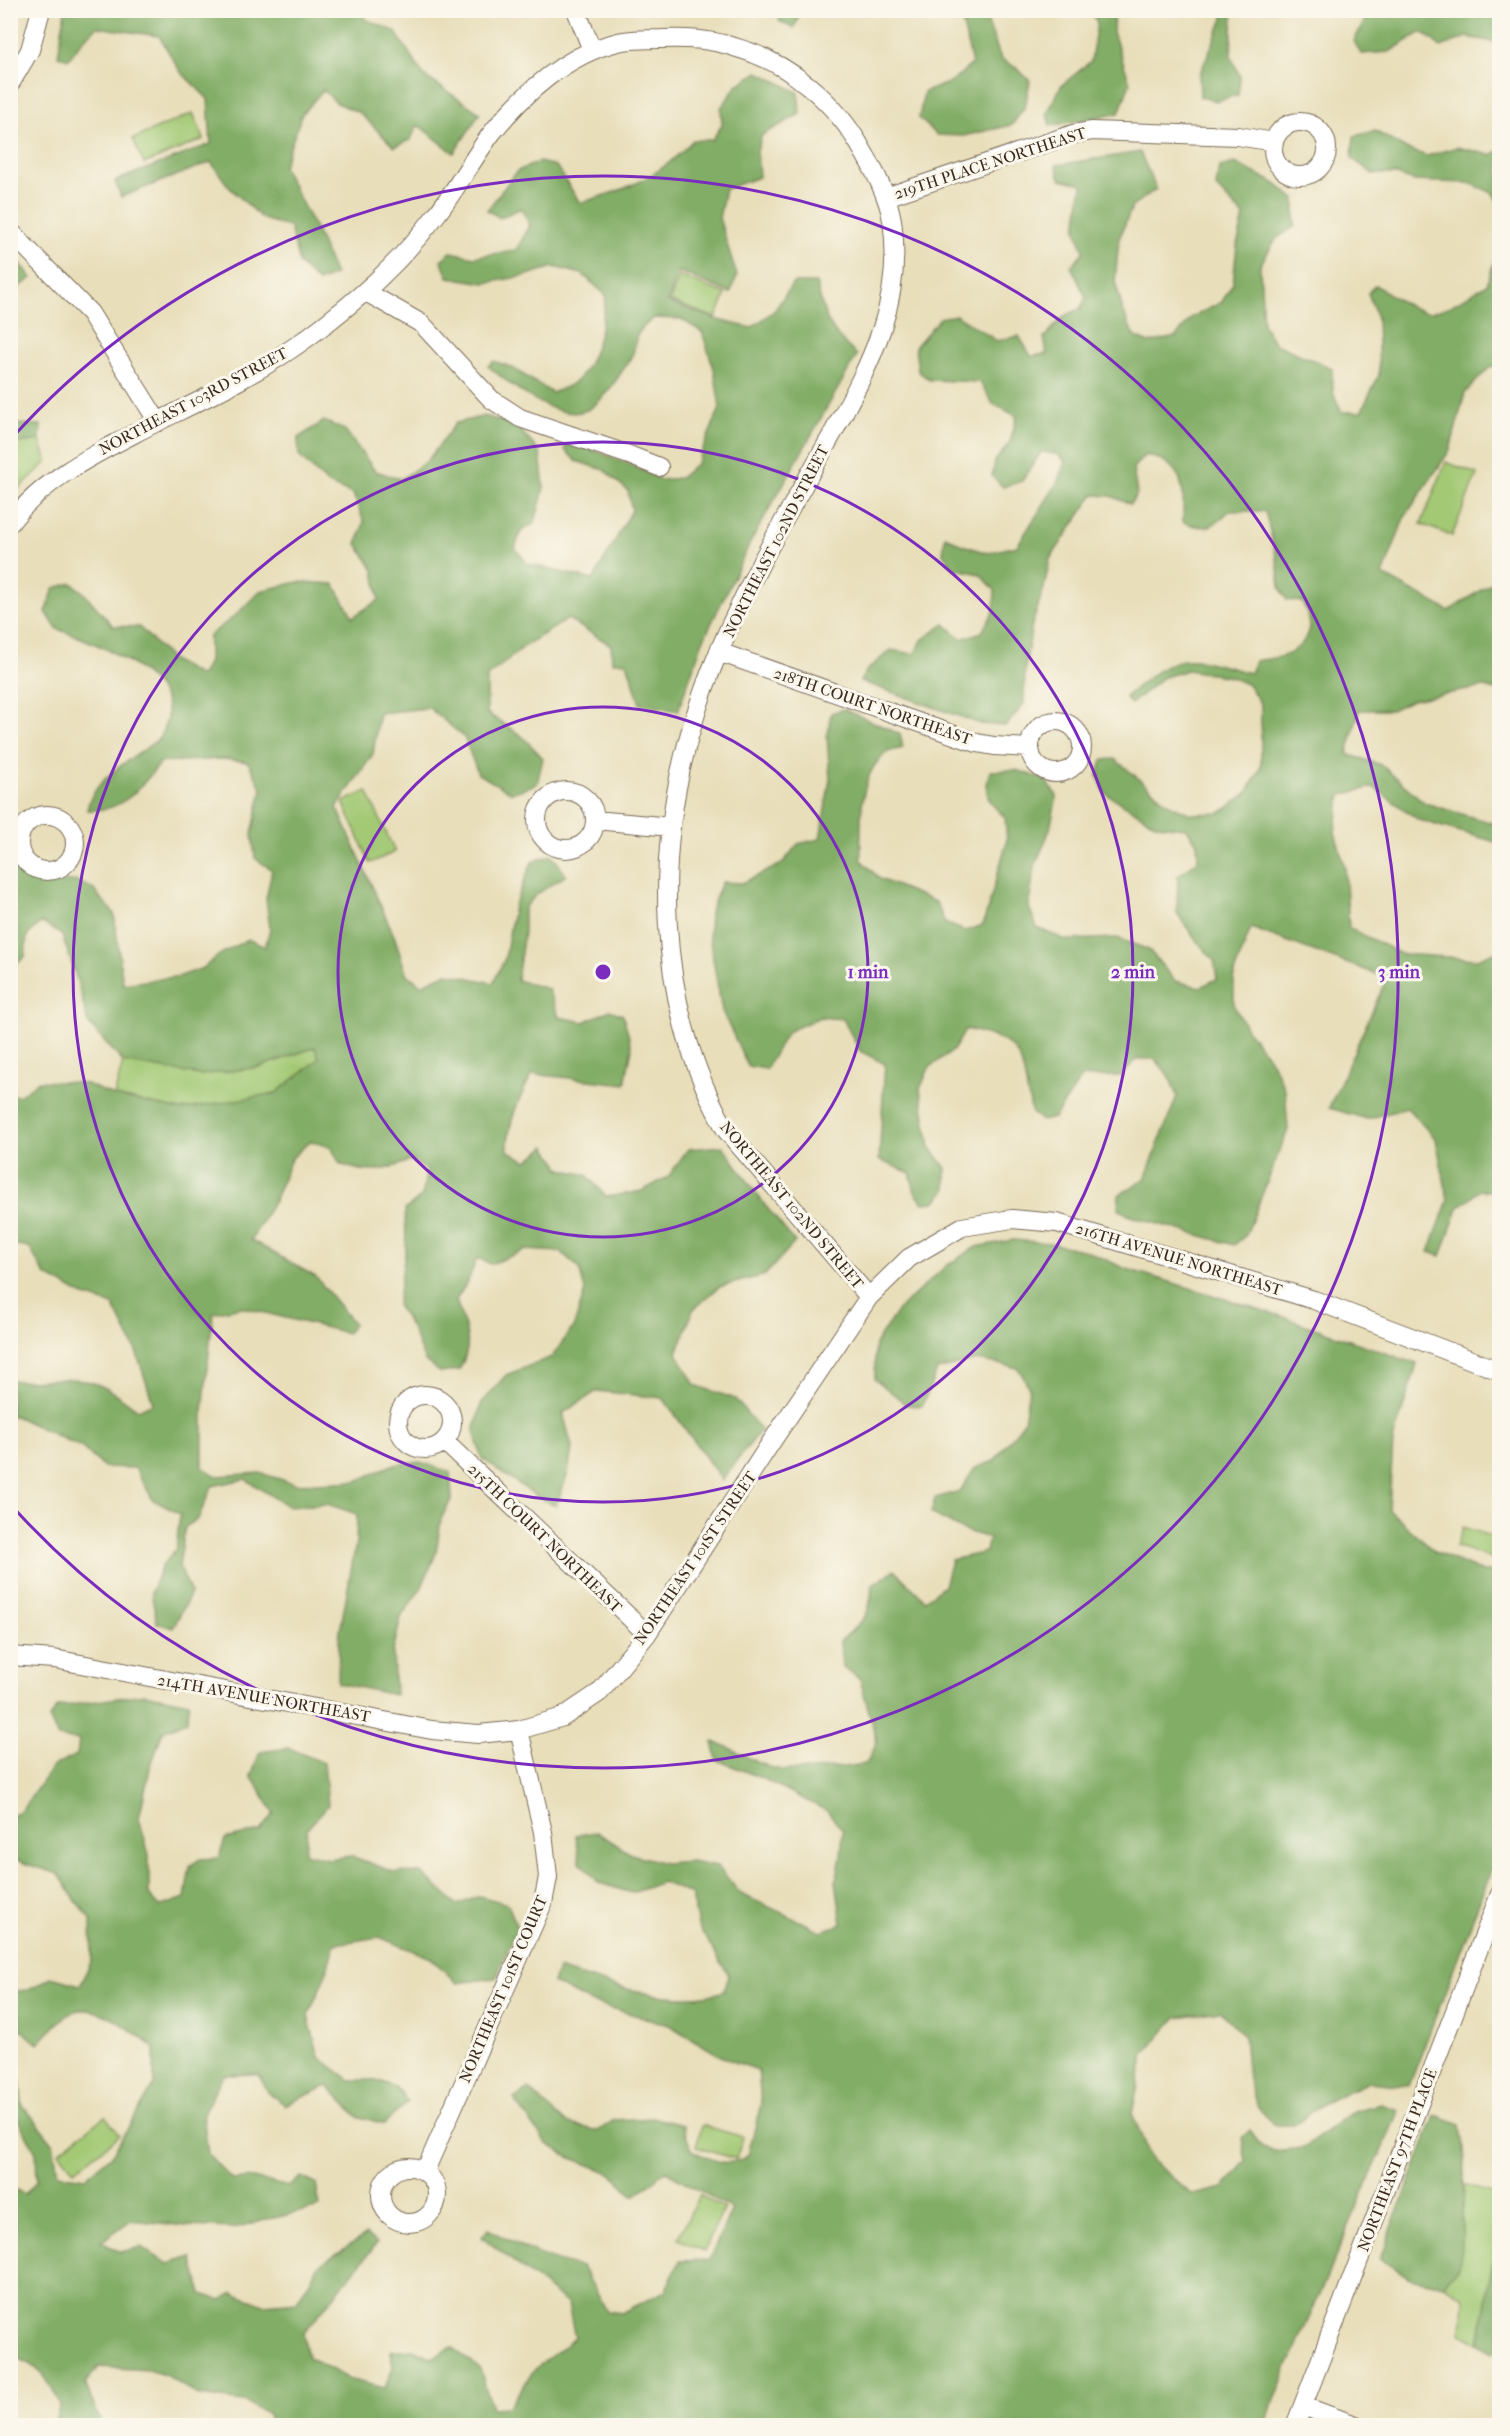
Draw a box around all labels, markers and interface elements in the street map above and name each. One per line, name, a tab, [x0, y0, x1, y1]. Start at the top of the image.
street label: 219TH PLACE NORTHEAST	[892, 123, 1089, 203]
street label: NORTHEAST 103RD STREET	[95, 343, 291, 459]
street label: NORTHEAST 102ND STREET	[719, 442, 833, 640]
street label: 218TH COURT NORTHEAST	[772, 663, 975, 749]
centre of rings	[593, 962, 613, 982]
text: 1 min	[847, 962, 889, 983]
text: 2 min	[1111, 962, 1155, 983]
text: 3 min	[1378, 962, 1421, 983]
street label: NORTHEAST 102ND STREET	[716, 1117, 868, 1293]
street label: 216TH AVENUE NORTHEAST	[1073, 1218, 1285, 1300]
street label: 215TH COURT NORTHEAST	[464, 1459, 626, 1617]
street label: NORTHEAST 101ST STREET	[630, 1467, 760, 1648]
street label: 214TH AVENUE NORTHEAST	[156, 1670, 372, 1726]
street label: NORTHEAST 101ST COURT	[455, 1892, 551, 2086]
street label: NORTHEAST 97TH PLACE	[1353, 2066, 1441, 2254]

